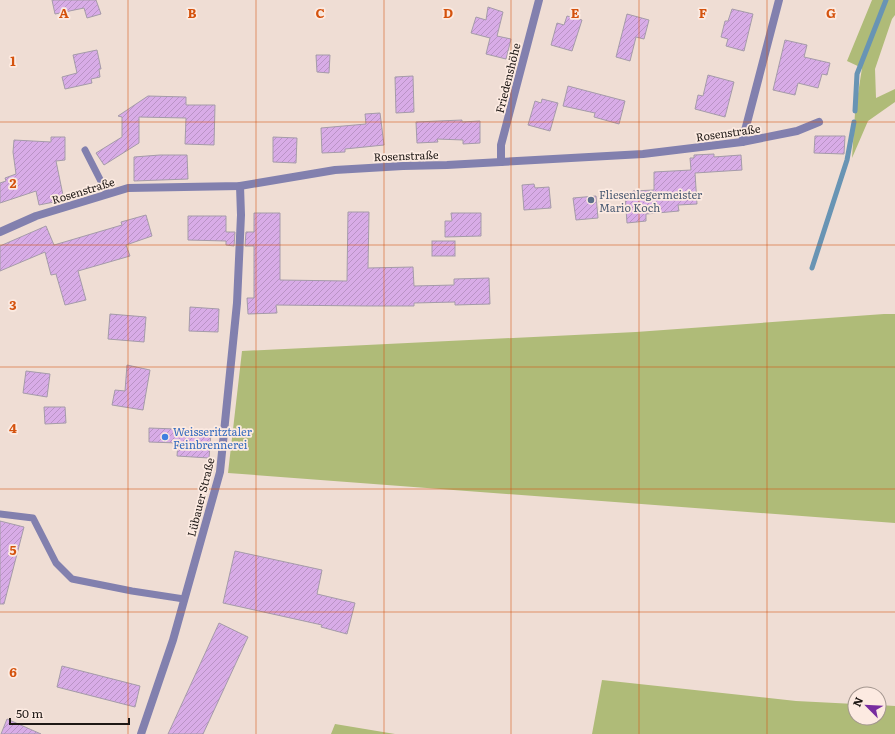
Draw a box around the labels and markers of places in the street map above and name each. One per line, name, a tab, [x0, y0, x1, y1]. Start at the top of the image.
place label: Fliesenlegermeister Mario Koch	[599, 186, 703, 215]
marker: Fliesenlegermeister Mario Koch	[586, 195, 596, 205]
place label: Weisseritztaler Feinbrennerei	[173, 423, 253, 452]
marker: Weisseritztaler Feinbrennerei	[160, 432, 170, 442]

